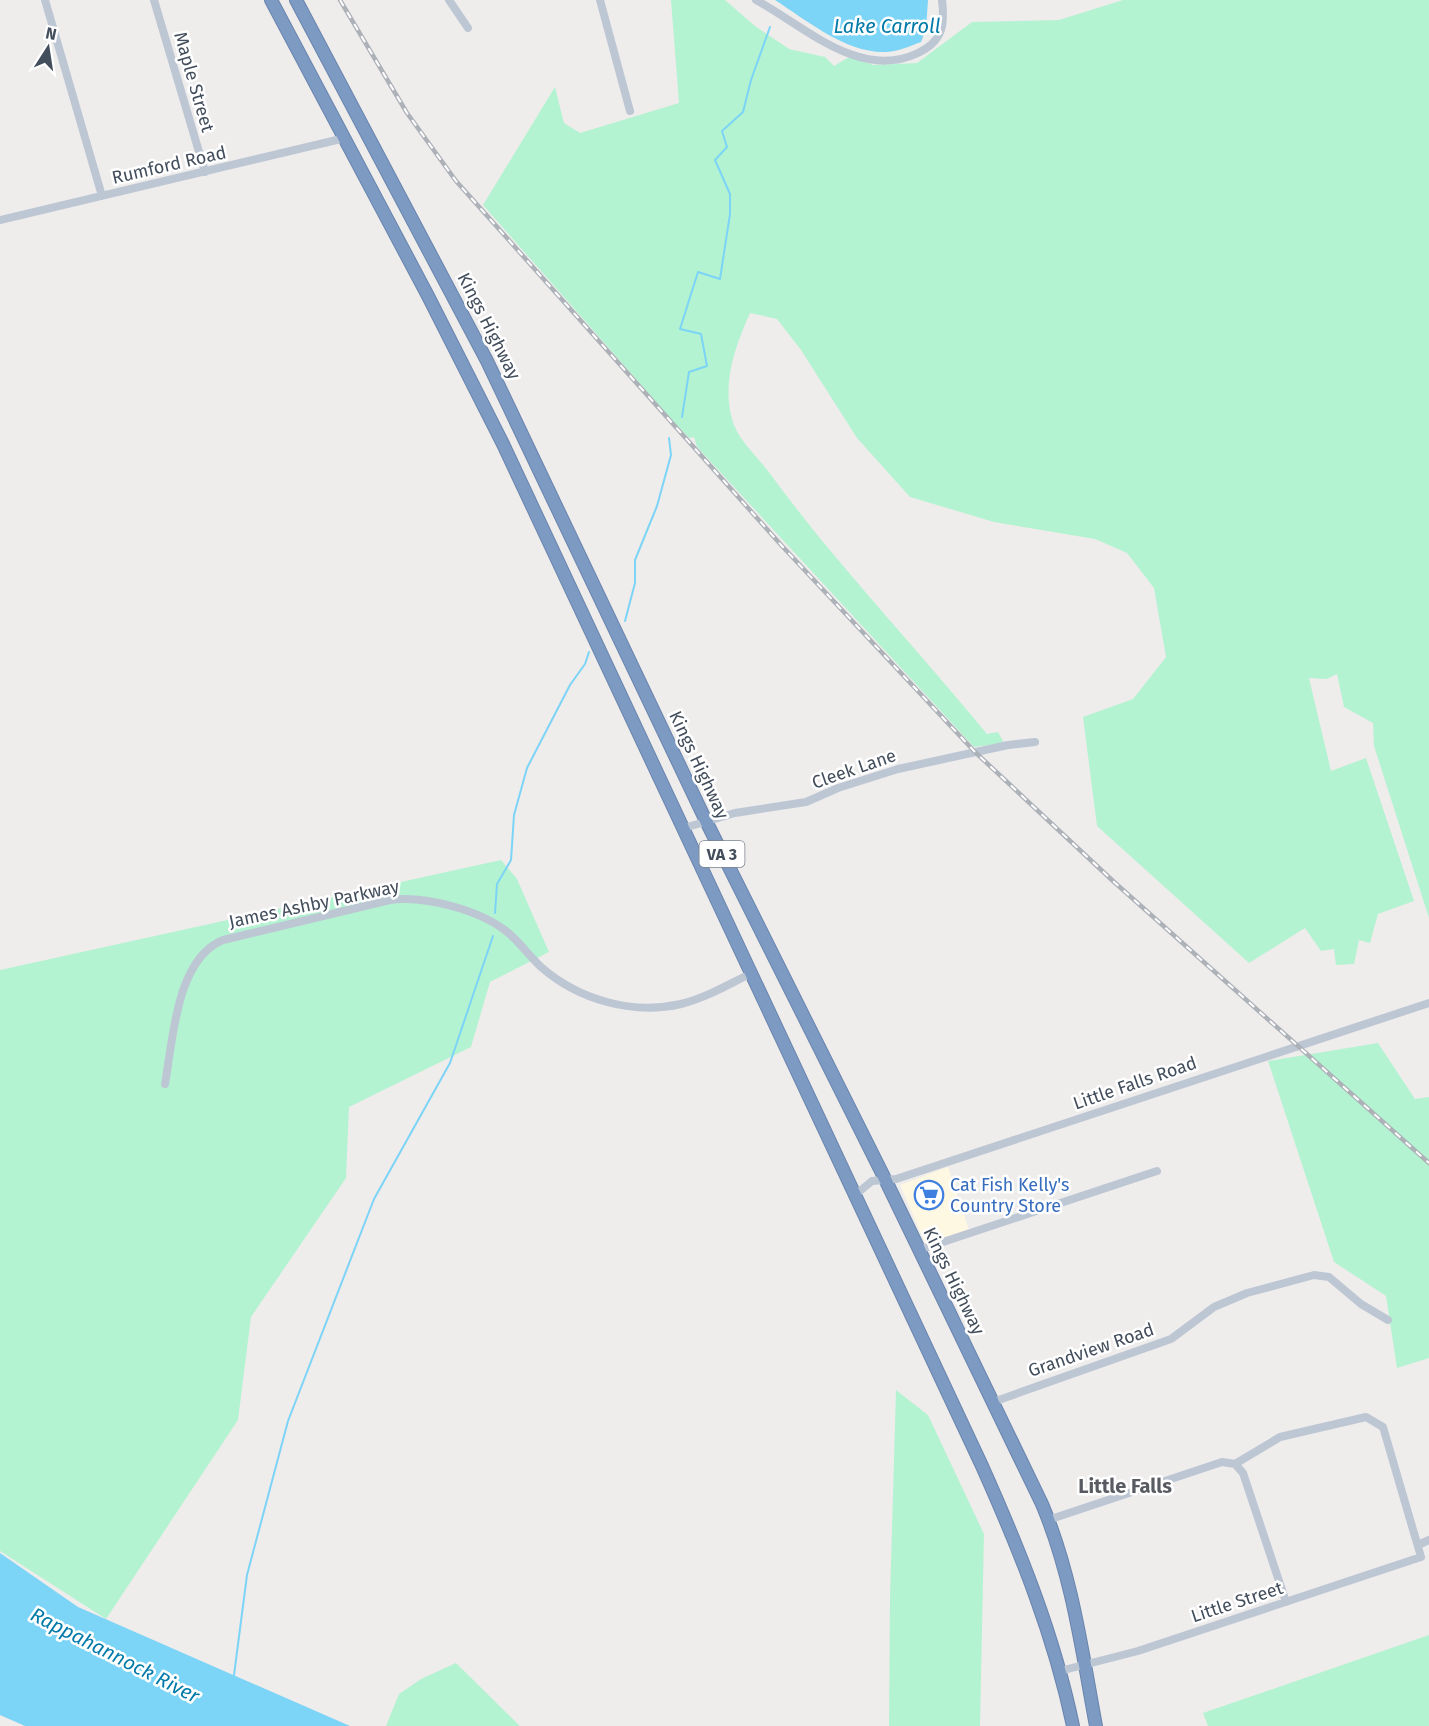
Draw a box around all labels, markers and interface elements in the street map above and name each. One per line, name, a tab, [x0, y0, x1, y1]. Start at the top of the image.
water label: Lake Carroll	[834, 14, 940, 38]
north arrow	[18, 18, 78, 78]
text: N	[44, 23, 58, 44]
street label: Maple Street	[169, 29, 219, 135]
street label: Rumford Road	[110, 141, 228, 189]
street label: Kings Highway	[453, 269, 525, 383]
street label: Kings Highway	[664, 707, 734, 823]
street label: Cleek Lane	[809, 744, 899, 794]
road number: VA 3	[700, 841, 744, 867]
street label: James Ashby Parkway	[227, 875, 401, 933]
street label: Little Falls Road	[1070, 1052, 1200, 1114]
place label: Cat Fish Kelly's Country Store	[950, 1174, 1070, 1217]
supermarket icon: Cat Fish Kelly's Country Store	[913, 1179, 945, 1211]
street label: Kings Highway	[918, 1224, 990, 1338]
street label: Grandview Road	[1025, 1318, 1157, 1382]
district label: Little Falls	[1078, 1474, 1172, 1498]
street label: Little Street	[1188, 1577, 1286, 1627]
water label: Rappahannock River	[27, 1602, 205, 1709]

